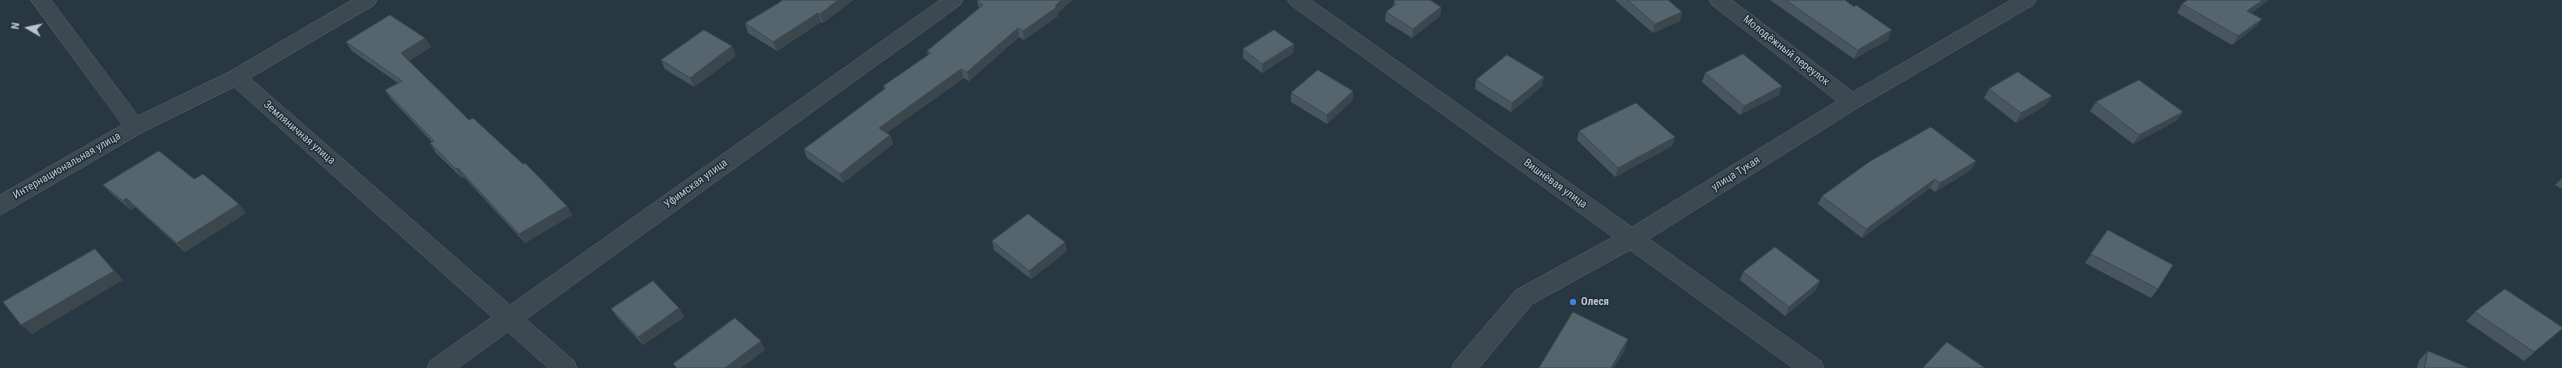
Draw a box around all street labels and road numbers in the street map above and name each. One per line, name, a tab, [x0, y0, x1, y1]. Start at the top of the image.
street label: Молодёжный переулок	[1740, 13, 1832, 89]
street label: Земляничная улица	[260, 98, 338, 168]
street label: Интернациональная улица	[11, 130, 123, 202]
street label: улица Тукая	[1709, 154, 1763, 194]
street label: Уфимская улица	[662, 157, 730, 211]
street label: Вишнёвая улица	[1521, 157, 1589, 211]

